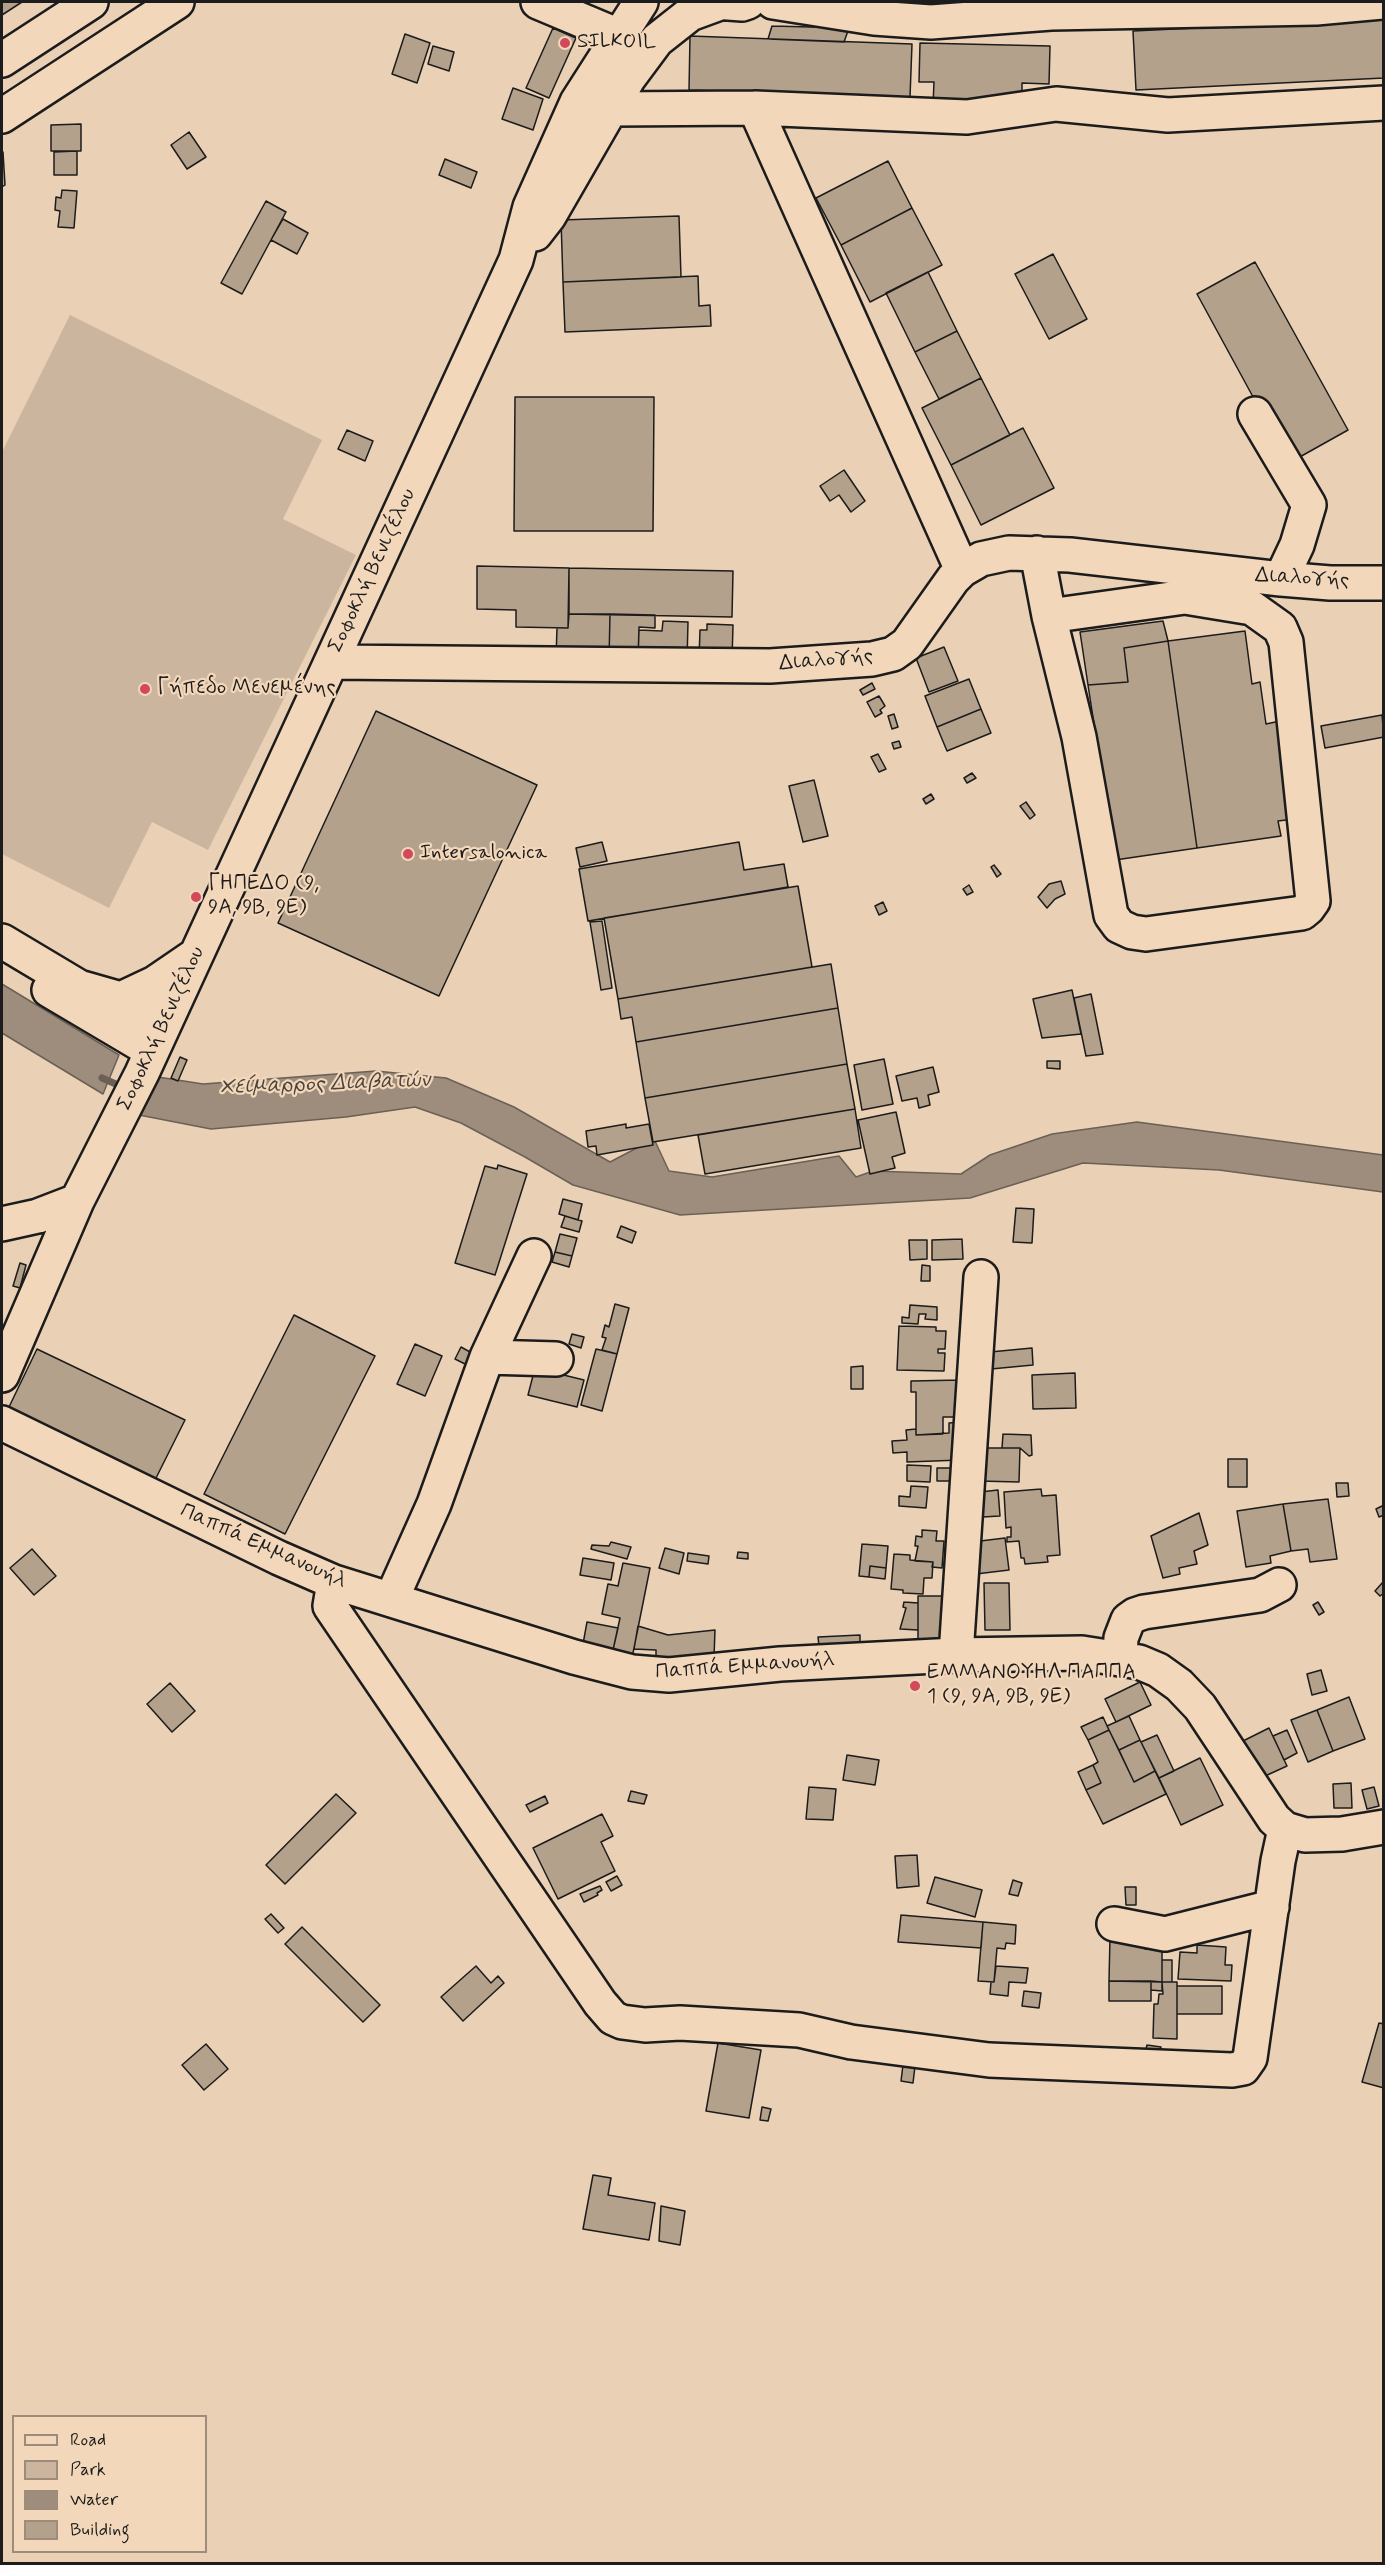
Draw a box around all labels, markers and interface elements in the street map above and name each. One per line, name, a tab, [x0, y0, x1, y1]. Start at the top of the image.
place label: SILKOIL	[577, 30, 656, 56]
marker: SILKOIL	[558, 36, 572, 50]
street label: Σοφοκλή Βενιζέλου	[324, 485, 422, 657]
street label: Διαλογής	[1254, 564, 1350, 594]
street label: Διαλογής	[778, 644, 874, 678]
place label: Γήπεδο Μενεμένης	[157, 676, 336, 702]
marker: Γήπεδο Μενεμένης	[138, 682, 152, 696]
place label: Intersalonica	[420, 841, 547, 867]
marker: Intersalonica	[401, 847, 415, 861]
place label: ΓΗΠΕΔΟ (9, 9Α, 9Β, 9Ε)	[208, 872, 319, 922]
marker: ΓΗΠΕΔΟ (9, 9Α, 9Β, 9Ε)	[189, 890, 203, 904]
street label: Σοφοκλή Βενιζέλου	[113, 943, 211, 1115]
water label: Χείμαρρος Διαβατών	[219, 1068, 431, 1102]
street label: Παππά Εμμανουήλ	[176, 1499, 350, 1595]
street label: Παππά Εμμανουήλ	[655, 1648, 835, 1686]
place label: ΕΜΜΑΝΟΥΗΛ ΠΑΠΠΑ 1 (9, 9Α, 9Β, 9Ε)	[927, 1661, 1136, 1711]
marker: ΕΜΜΑΝΟΥΗΛ ΠΑΠΠΑ 1 (9, 9Α, 9Β, 9Ε)	[908, 1679, 922, 1693]
legend	[12, 2415, 207, 2553]
text: Road	[70, 2428, 106, 2452]
text: Park	[70, 2458, 106, 2482]
text: Water	[70, 2488, 118, 2512]
text: Building	[70, 2518, 130, 2542]

